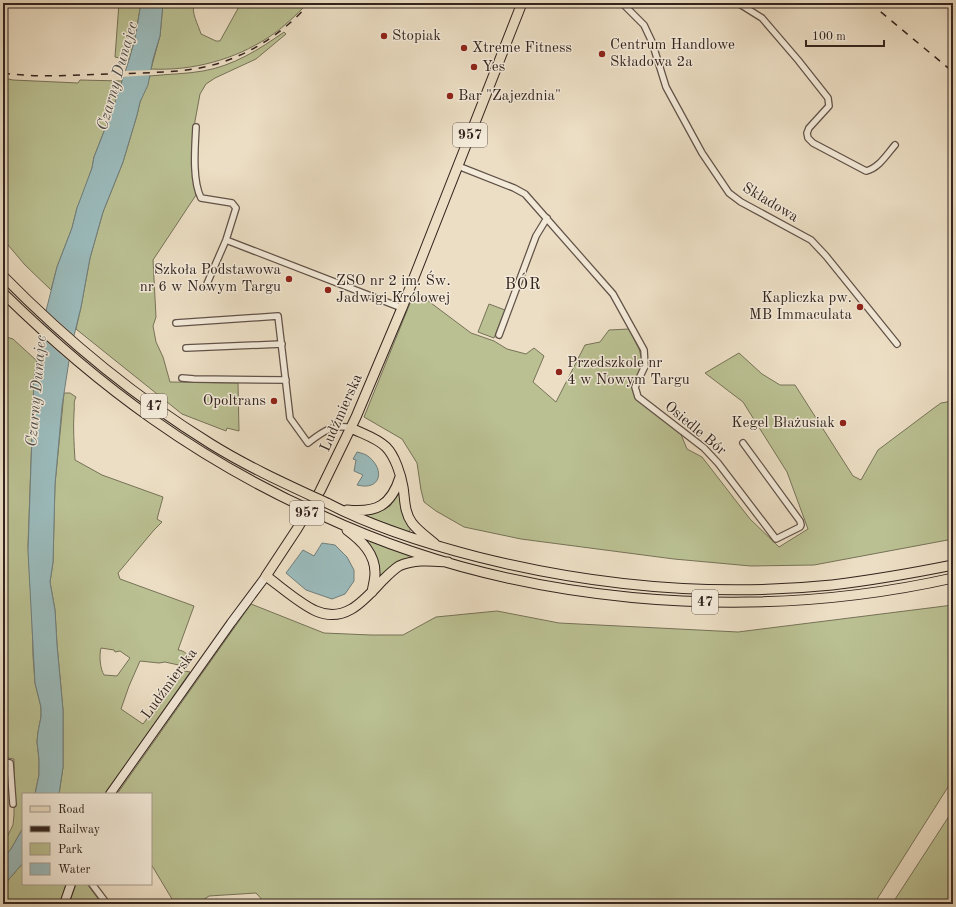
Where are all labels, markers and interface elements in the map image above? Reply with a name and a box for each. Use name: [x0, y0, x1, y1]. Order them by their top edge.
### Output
water label: Czarny Dunajec: [95, 20, 141, 132]
scale bar: [806, 22, 884, 48]
place label: Stopiak: [392, 29, 441, 44]
marker: Stopiak: [379, 31, 389, 41]
text: 100 m: [812, 31, 846, 43]
place label: Centrum Handlowe Składowa 2a: [610, 38, 735, 70]
place label: Xtreme Fitness: [472, 41, 572, 56]
marker: Xtreme Fitness: [459, 43, 469, 53]
marker: Centrum Handlowe Składowa 2a: [597, 49, 607, 59]
place label: Yes: [482, 60, 505, 75]
marker: Yes: [469, 62, 479, 72]
place label: Bar "Zajezdnia": [458, 89, 561, 104]
marker: Bar "Zajezdnia": [445, 91, 455, 101]
road number: 957: [453, 123, 487, 147]
street label: Składowa: [739, 181, 801, 226]
place label: Szkoła Podstawowa nr 6 w Nowym Targu: [140, 263, 282, 295]
place label: ZSO nr 2 im. Św. Jadwigi Królowej: [336, 270, 451, 306]
district label: BÓR: [505, 272, 541, 293]
marker: Szkoła Podstawowa nr 6 w Nowym Targu: [284, 274, 294, 284]
marker: ZSO nr 2 im. Św. Jadwigi Królowej: [323, 285, 333, 295]
place label: Kapliczka pw. MB Immaculata: [749, 291, 853, 323]
marker: Kapliczka pw. MB Immaculata: [855, 302, 865, 312]
water label: Czarny Dunajec: [24, 334, 50, 448]
place label: Przedszkole nr 4 w Nowym Targu: [567, 356, 690, 388]
marker: Przedszkole nr 4 w Nowym Targu: [554, 367, 564, 377]
street label: Ludźmierska: [318, 371, 366, 454]
road number: 47: [141, 394, 167, 418]
place label: Opoltrans: [203, 394, 266, 409]
marker: Opoltrans: [269, 396, 279, 406]
street label: Osiedle Bór: [661, 399, 729, 459]
place label: Kegel Błażusiak: [731, 416, 835, 431]
marker: Kegel Błażusiak: [838, 418, 848, 428]
road number: 957: [290, 501, 324, 525]
road number: 47: [692, 590, 718, 614]
street label: Ludźmierska: [139, 645, 201, 722]
legend: [22, 793, 152, 885]
text: Road: [58, 804, 85, 816]
text: Railway: [58, 824, 101, 836]
text: Park: [58, 844, 83, 856]
text: Water: [58, 864, 91, 876]

